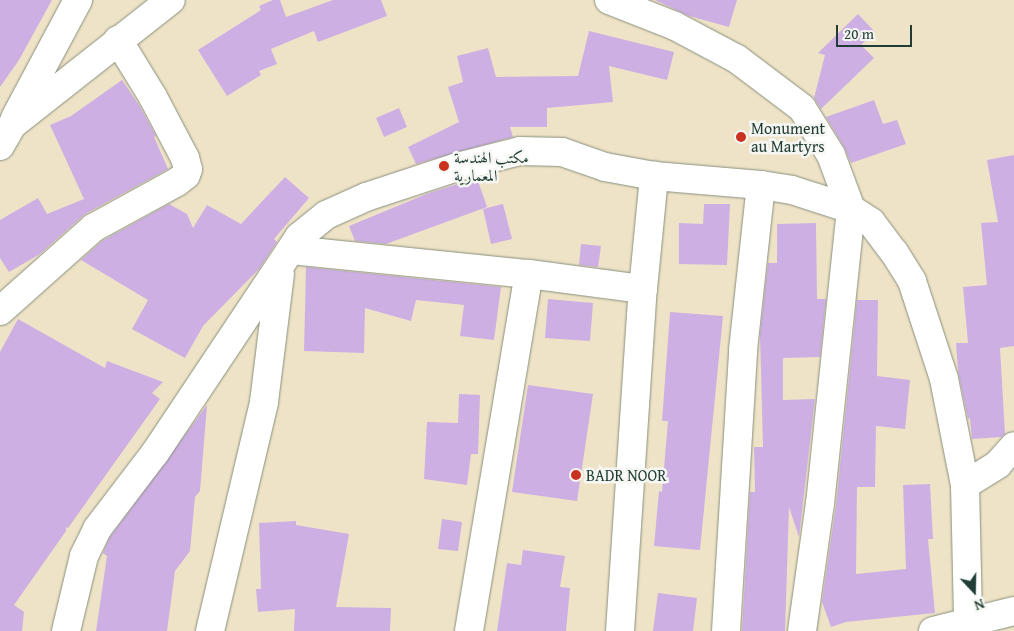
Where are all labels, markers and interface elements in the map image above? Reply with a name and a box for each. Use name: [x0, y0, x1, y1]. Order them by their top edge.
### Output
scale bar: [839, 15, 915, 47]
text: 20 m: [844, 23, 874, 44]
place label: Monument au Martyrs: [751, 118, 825, 156]
marker: Monument au Martyrs: [735, 131, 747, 143]
place label: مكتب الهندسة المعمارية: [454, 147, 529, 185]
marker: مكتب الهندسة المعمارية: [438, 160, 450, 172]
place label: BADR NOOR: [586, 465, 666, 485]
marker: BADR NOOR: [570, 469, 582, 481]
north arrow: [949, 566, 999, 616]
text: N: [971, 594, 987, 616]

